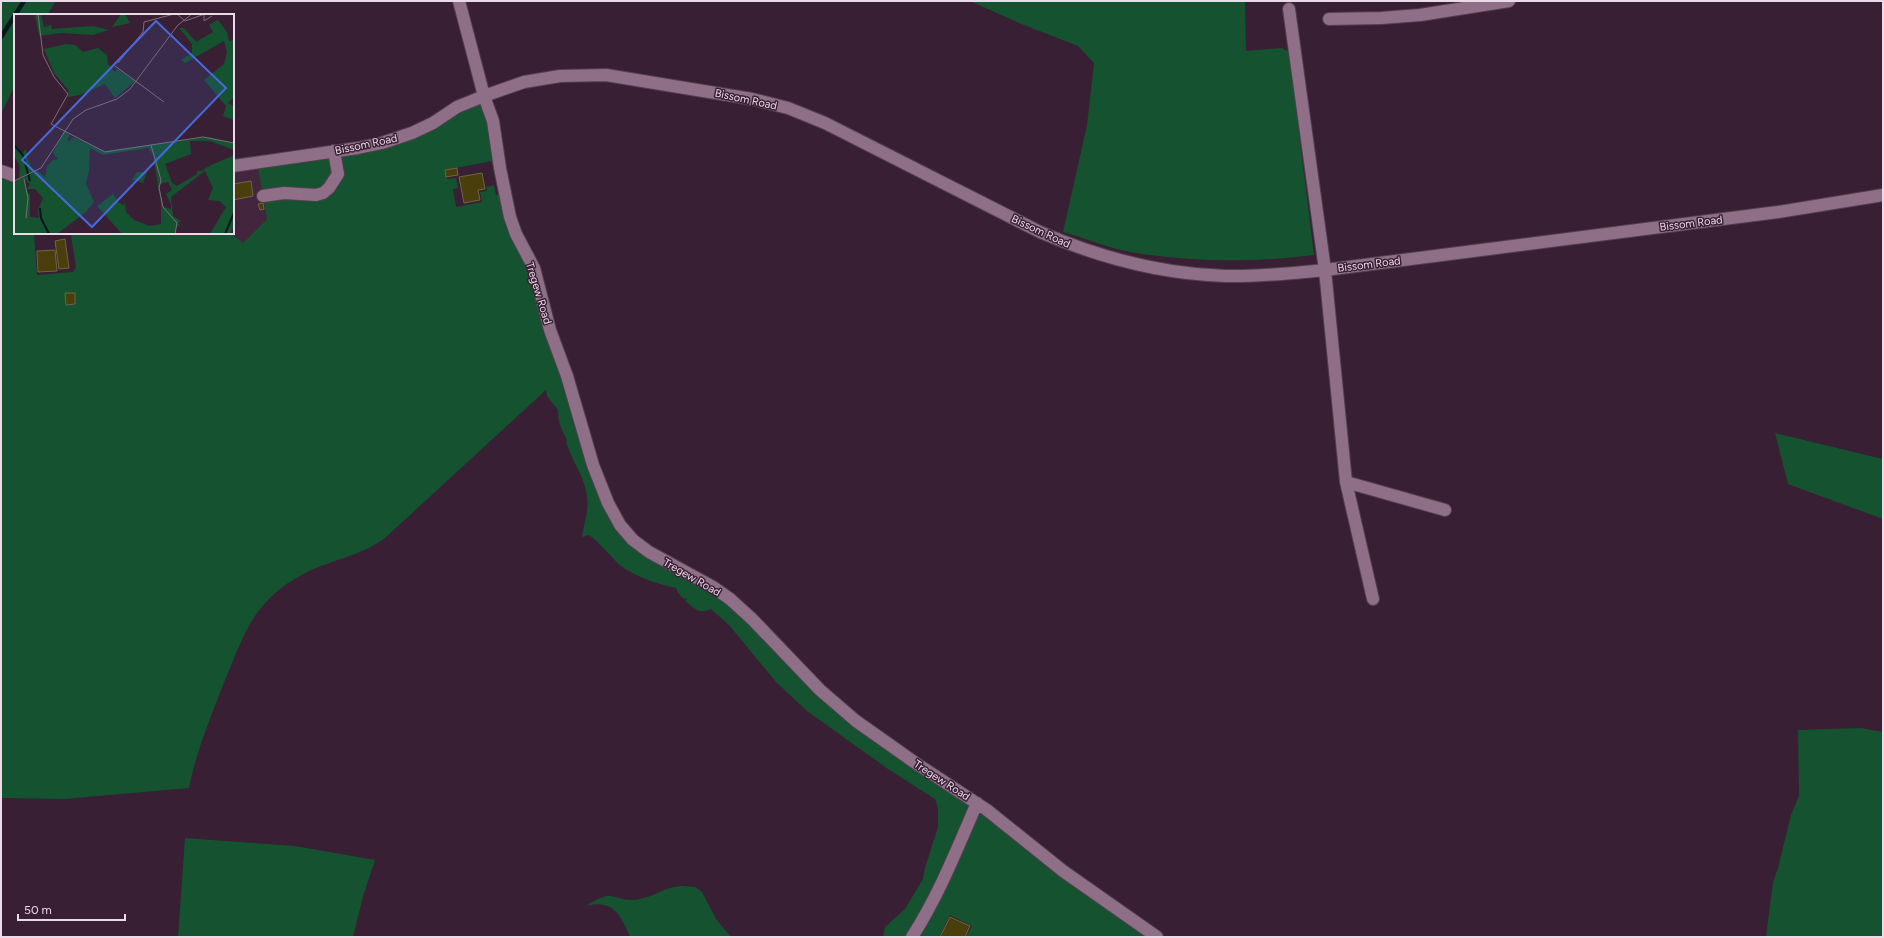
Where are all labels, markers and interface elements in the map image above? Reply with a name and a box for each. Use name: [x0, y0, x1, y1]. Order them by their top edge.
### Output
inset map: [14, 14, 234, 234]
street label: Bissom Road: [714, 87, 778, 112]
street label: Bissom Road: [334, 132, 398, 157]
street label: Bissom Road: [1009, 212, 1072, 251]
street label: Bissom Road: [1659, 213, 1723, 234]
street label: Bissom Road: [1337, 254, 1401, 275]
street label: Tregew Road: [523, 261, 554, 326]
street label: Tregew Road: [661, 556, 723, 599]
street label: Tregew Road: [911, 757, 972, 803]
scale bar: [18, 896, 125, 922]
text: 50 m: [24, 903, 52, 917]

